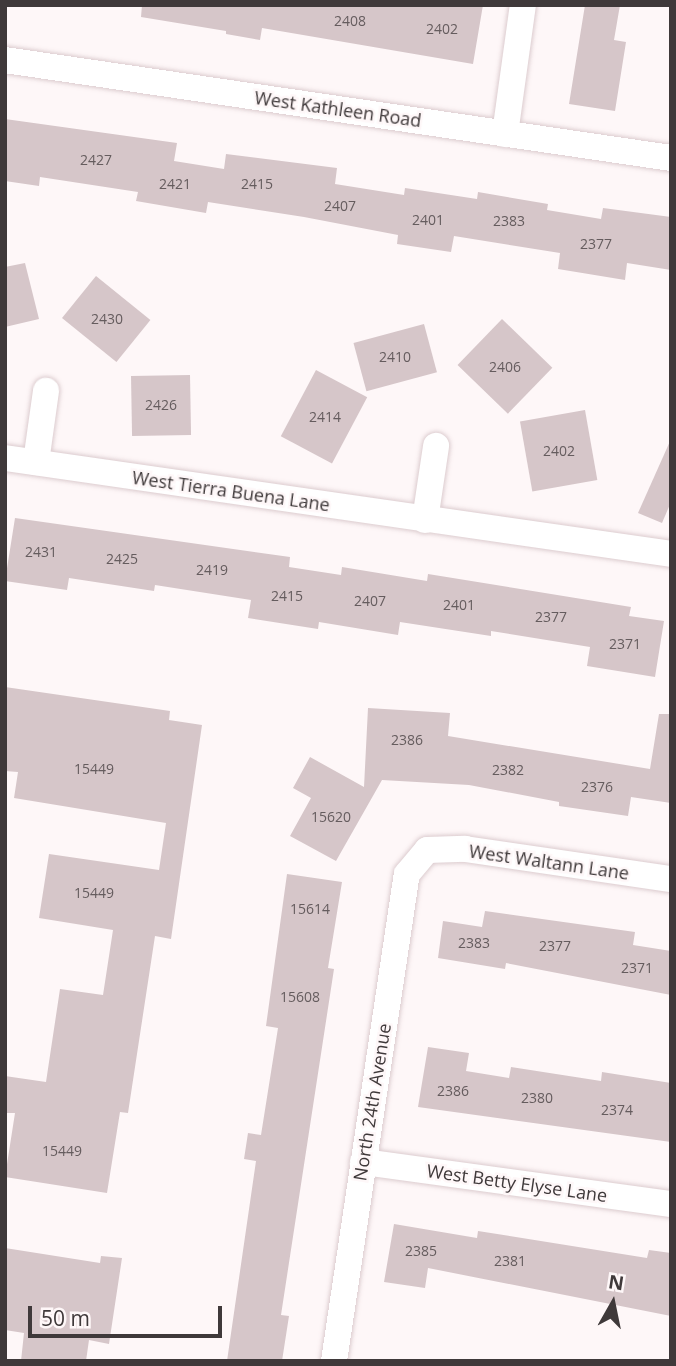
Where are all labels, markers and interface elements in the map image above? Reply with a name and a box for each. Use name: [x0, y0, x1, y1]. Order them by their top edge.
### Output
house number: 2408: [334, 13, 366, 29]
house number: 2402: [426, 21, 458, 37]
street label: West Kathleen Road: [253, 87, 423, 131]
house number: 2427: [80, 152, 112, 168]
house number: 2421: [159, 176, 191, 192]
house number: 2415: [241, 176, 273, 192]
house number: 2407: [324, 198, 356, 214]
house number: 2401: [412, 212, 444, 228]
house number: 2383: [493, 213, 525, 229]
house number: 2377: [580, 236, 612, 252]
house number: 2430: [91, 311, 123, 327]
house number: 2410: [379, 349, 411, 365]
house number: 2406: [489, 359, 521, 375]
house number: 2426: [145, 397, 177, 413]
house number: 2414: [309, 409, 341, 425]
house number: 2402: [543, 443, 575, 459]
street label: West Tierra Buena Lane: [131, 466, 331, 516]
house number: 2431: [25, 544, 57, 560]
house number: 2425: [106, 551, 138, 567]
house number: 2419: [196, 562, 228, 578]
house number: 2415: [271, 588, 303, 604]
house number: 2407: [354, 593, 386, 609]
house number: 2401: [443, 597, 475, 613]
house number: 2377: [535, 609, 567, 625]
house number: 2371: [609, 636, 641, 652]
house number: 2386: [391, 732, 423, 748]
house number: 15449: [74, 761, 114, 777]
house number: 2382: [492, 762, 524, 778]
house number: 2376: [581, 779, 613, 795]
house number: 15620: [311, 809, 351, 825]
street label: West Waltann Lane: [468, 840, 630, 884]
house number: 15449: [74, 885, 114, 901]
house number: 15614: [290, 901, 330, 917]
house number: 2383: [458, 935, 490, 951]
house number: 2377: [539, 938, 571, 954]
house number: 2371: [621, 960, 653, 976]
house number: 15608: [280, 989, 320, 1005]
street label: North 24th Avenue: [349, 1022, 395, 1182]
house number: 2386: [437, 1083, 469, 1099]
house number: 2380: [521, 1090, 553, 1106]
house number: 2374: [601, 1102, 633, 1118]
house number: 15449: [42, 1143, 82, 1159]
street label: West Betty Elyse Lane: [425, 1160, 609, 1206]
house number: 2385: [405, 1243, 437, 1259]
house number: 2381: [494, 1253, 526, 1269]
north arrow: [578, 1268, 648, 1338]
text: N: [607, 1268, 626, 1296]
scale bar: [32, 1292, 226, 1336]
text: 50 m: [41, 1304, 90, 1332]

